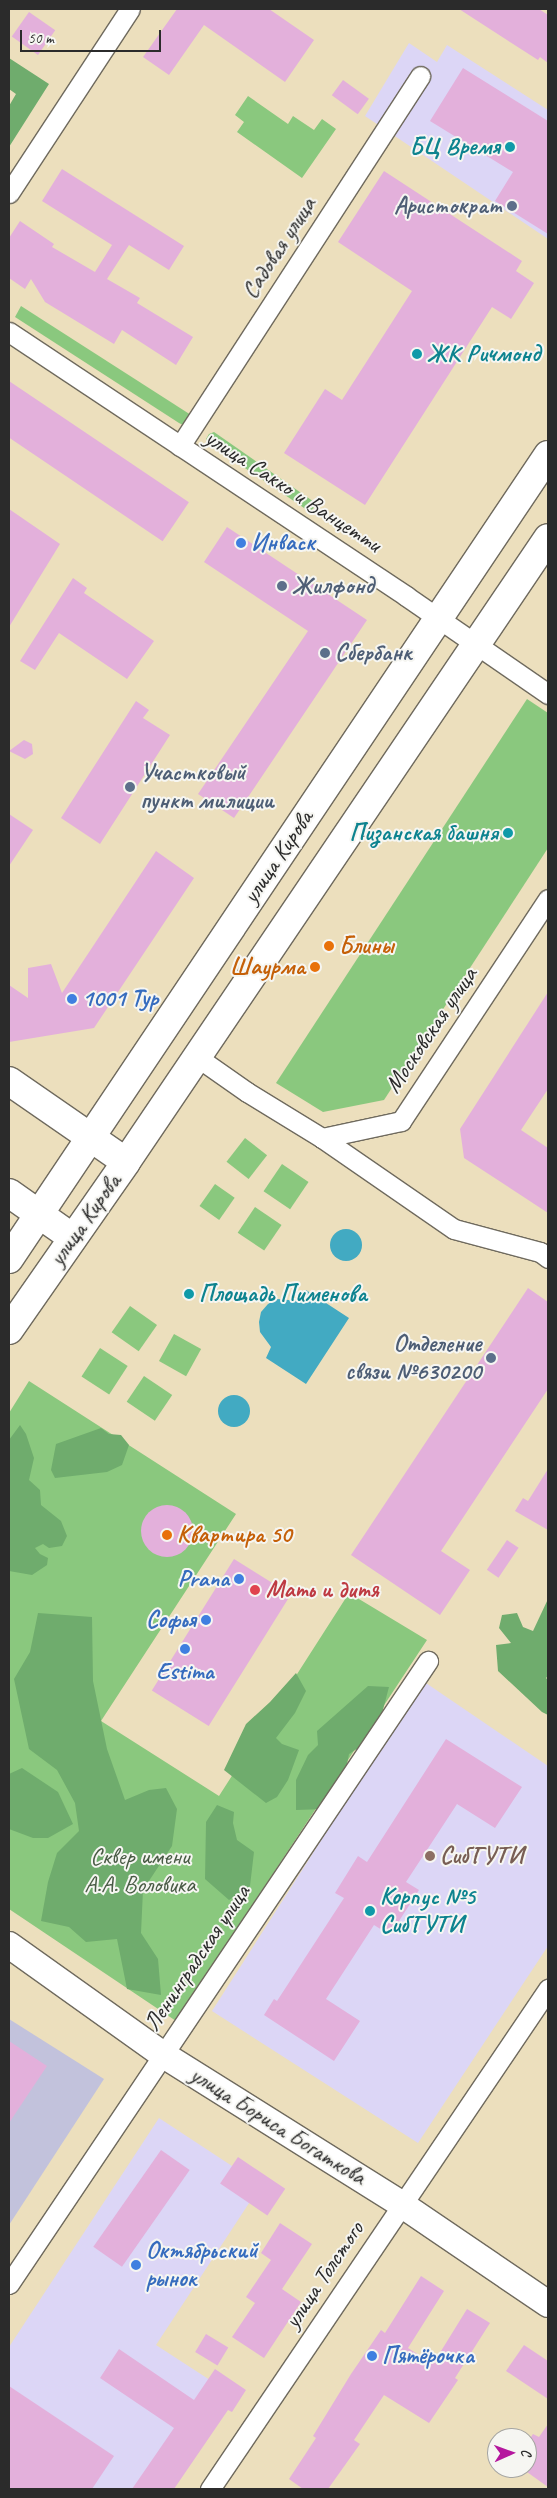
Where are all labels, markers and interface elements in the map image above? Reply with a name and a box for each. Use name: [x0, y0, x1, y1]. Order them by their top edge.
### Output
scale bar: [22, 20, 164, 52]
text: 50 m: [28, 29, 54, 48]
place label: БЦ Время: [411, 133, 500, 161]
marker: БЦ Время: [504, 141, 516, 153]
street label: Садовая улица: [235, 191, 323, 305]
place label: Аристократ: [394, 192, 502, 220]
marker: Аристократ: [506, 200, 518, 212]
place label: ЖК Ричмонд: [427, 340, 539, 368]
marker: ЖК Ричмонд: [411, 348, 423, 360]
street label: улица Сакко и Ванцетти: [199, 423, 387, 559]
place label: Инваск: [251, 529, 315, 557]
marker: Инваск: [235, 537, 247, 549]
place label: Жилфонд: [292, 572, 374, 600]
marker: Жилфонд: [276, 580, 288, 592]
place label: Сбербанк: [335, 639, 412, 667]
marker: Сбербанк: [319, 647, 331, 659]
place label: Участковый пункт милиции: [140, 759, 269, 815]
marker: Участковый пункт милиции: [124, 781, 136, 793]
street label: улица Кирова: [237, 805, 319, 909]
place label: Пизанская башня: [349, 819, 498, 847]
marker: Пизанская башня: [502, 827, 514, 839]
place label: Блины: [339, 932, 394, 960]
marker: Блины: [323, 940, 335, 952]
place label: Шаурма: [230, 953, 305, 981]
marker: Шаурма: [309, 961, 321, 973]
street label: Московская улица: [378, 961, 484, 1099]
place label: 1001 Тур: [82, 985, 158, 1013]
marker: 1001 Тур: [66, 993, 78, 1005]
street label: улица Кирова: [43, 1168, 127, 1272]
place label: Площадь Пименова: [199, 1280, 365, 1308]
marker: Площадь Пименова: [183, 1288, 195, 1300]
place label: Отделение связи №630200: [345, 1330, 481, 1386]
marker: Отделение связи №630200: [485, 1352, 497, 1364]
place label: Квартира 50: [177, 1521, 291, 1549]
marker: Квартира 50: [161, 1529, 173, 1541]
place label: Prana: [178, 1565, 229, 1593]
marker: Prana: [233, 1573, 245, 1585]
place label: Мать и дитя: [266, 1576, 377, 1604]
marker: Мать и дитя: [248, 1583, 262, 1597]
place label: Софья: [146, 1606, 196, 1634]
marker: Софья: [200, 1614, 212, 1626]
marker: Estima: [179, 1643, 191, 1655]
place label: Estima: [156, 1658, 214, 1686]
place label: СибГУТИ: [440, 1842, 523, 1870]
park label: Cквер имени А.А. Воловика: [84, 1843, 196, 1899]
marker: СибГУТИ: [424, 1850, 436, 1862]
street label: Ленинградская улица: [137, 1878, 257, 2038]
place label: Корпус №5 СибГУТИ: [380, 1883, 475, 1939]
marker: Корпус №5 СибГУТИ: [364, 1905, 376, 1917]
street label: улица Бориса Богаткова: [184, 2060, 372, 2192]
street label: улица Толстого: [278, 2216, 370, 2334]
place label: Октябрьский рынок: [146, 2237, 258, 2293]
marker: Октябрьский рынок: [130, 2259, 142, 2271]
place label: Пятёрочка: [382, 2342, 474, 2370]
marker: Пятёрочка: [366, 2350, 378, 2362]
north arrow: [487, 2428, 537, 2478]
text: С: [518, 2449, 535, 2456]

